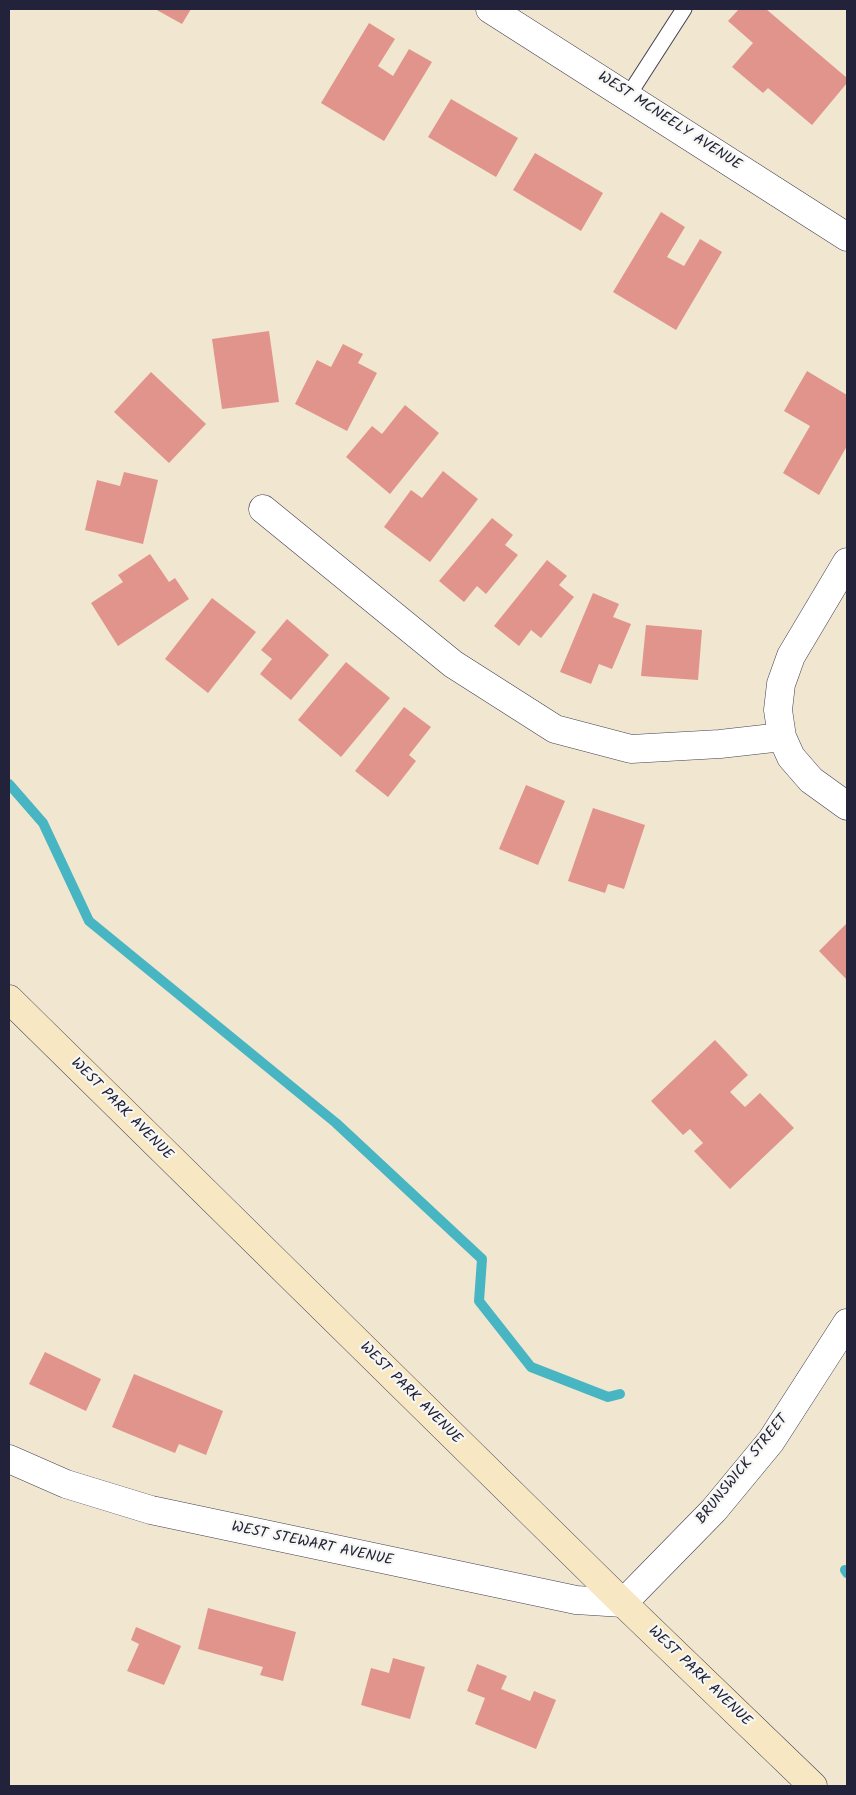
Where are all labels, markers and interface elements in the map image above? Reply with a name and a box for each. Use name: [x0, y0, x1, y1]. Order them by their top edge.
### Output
street label: WEST MCNEELY AVENUE: [594, 69, 744, 175]
street label: WEST PARK AVENUE: [66, 1055, 176, 1165]
street label: WEST PARK AVENUE: [355, 1339, 465, 1449]
street label: BRUNSWICK STREET: [693, 1411, 793, 1529]
street label: WEST STEWART AVENUE: [230, 1519, 394, 1571]
street label: WEST PARK AVENUE: [643, 1623, 755, 1731]

